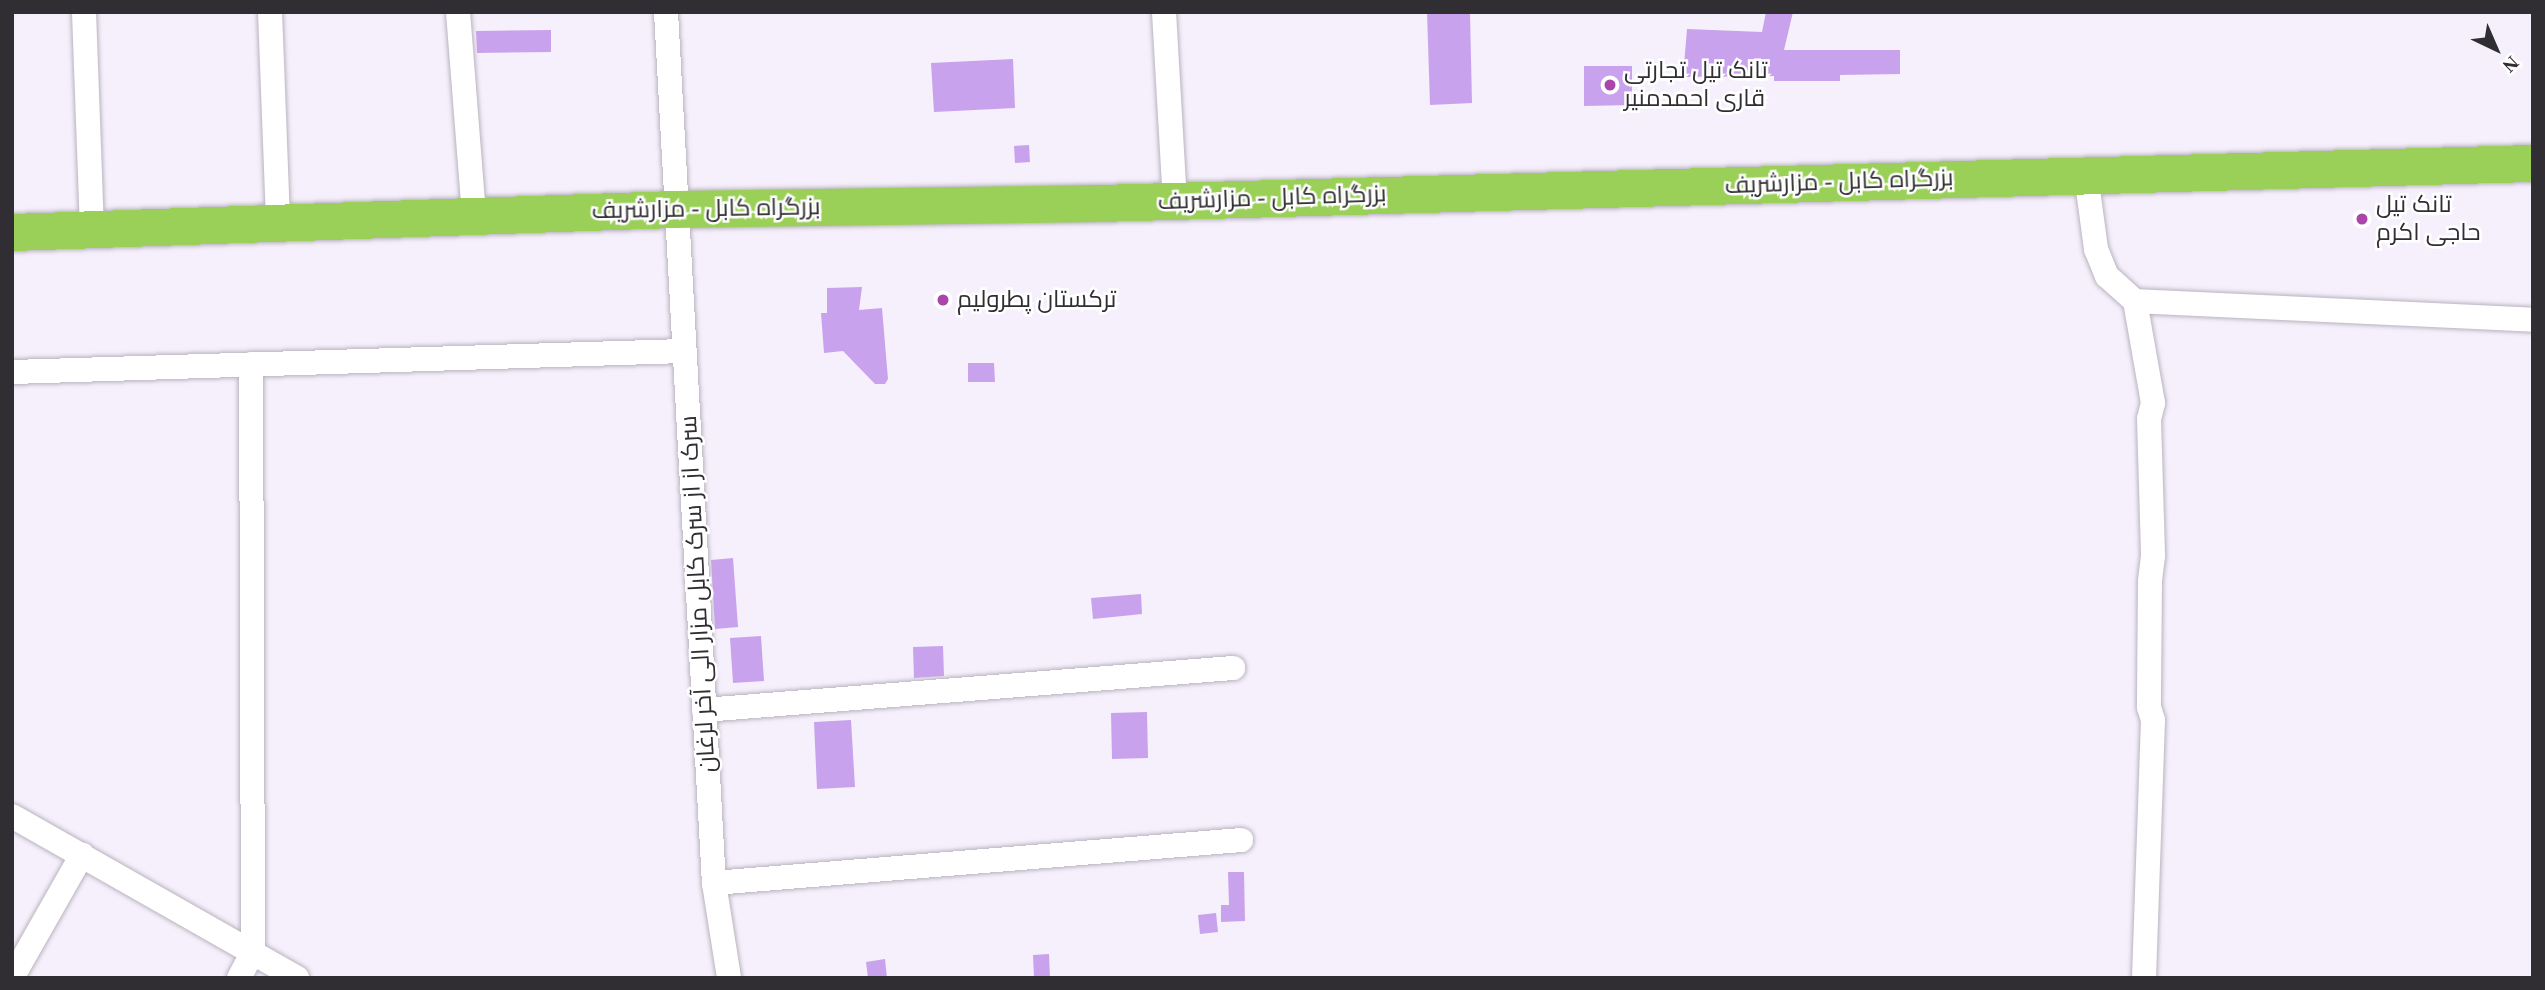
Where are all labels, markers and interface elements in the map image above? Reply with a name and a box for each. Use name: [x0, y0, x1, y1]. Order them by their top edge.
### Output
north arrow: [2461, 14, 2531, 84]
text: N: [2499, 52, 2523, 77]
place label: تانک تیل تجارتی قاری احمدمنیر: [1624, 57, 1768, 113]
marker: تانک تیل تجارتی قاری احمدمنیر: [1602, 77, 1618, 93]
street label: بزرگراه کابل - مزارشریف: [1724, 164, 1954, 200]
street label: بزرگراه کابل - مزارشریف: [1157, 180, 1387, 216]
place label: تانک تیل حاجی اکرم: [2376, 191, 2481, 247]
street label: بزرگراه کابل - مزارشریف: [591, 193, 821, 225]
marker: تانک تیل حاجی اکرم: [2354, 211, 2370, 227]
place label: ترکستان پطرولیم: [957, 286, 1117, 314]
marker: ترکستان پطرولیم: [935, 292, 951, 308]
street label: سرک از از سرک کابل مزار الی آخر لرغان: [674, 415, 722, 773]

